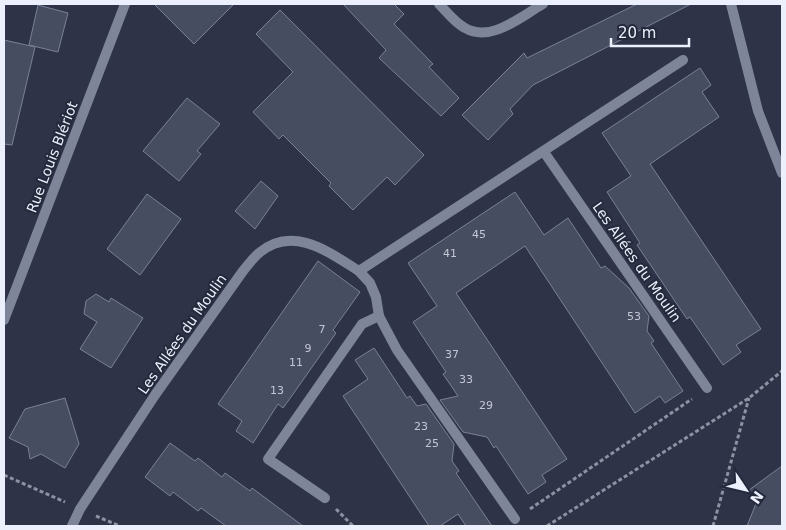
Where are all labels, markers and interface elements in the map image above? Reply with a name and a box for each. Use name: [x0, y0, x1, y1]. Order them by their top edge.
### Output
scale bar: [611, 15, 688, 47]
text: 20 m: [618, 24, 656, 42]
street label: Rue Louis Blériot: [23, 99, 81, 215]
street label: Les Allées du Moulin: [590, 199, 684, 325]
house number: 45: [472, 228, 486, 241]
house number: 41: [443, 247, 457, 260]
street label: Les Allées du Moulin: [135, 271, 229, 397]
house number: 53: [627, 310, 641, 323]
house number: 7: [319, 323, 326, 336]
house number: 9: [305, 342, 312, 355]
house number: 37: [445, 348, 459, 361]
house number: 11: [289, 356, 303, 369]
house number: 33: [459, 373, 473, 386]
house number: 13: [270, 384, 284, 397]
house number: 29: [479, 399, 493, 412]
house number: 23: [414, 420, 428, 433]
house number: 25: [425, 437, 439, 450]
north arrow: [721, 465, 771, 515]
text: N: [747, 488, 767, 507]

